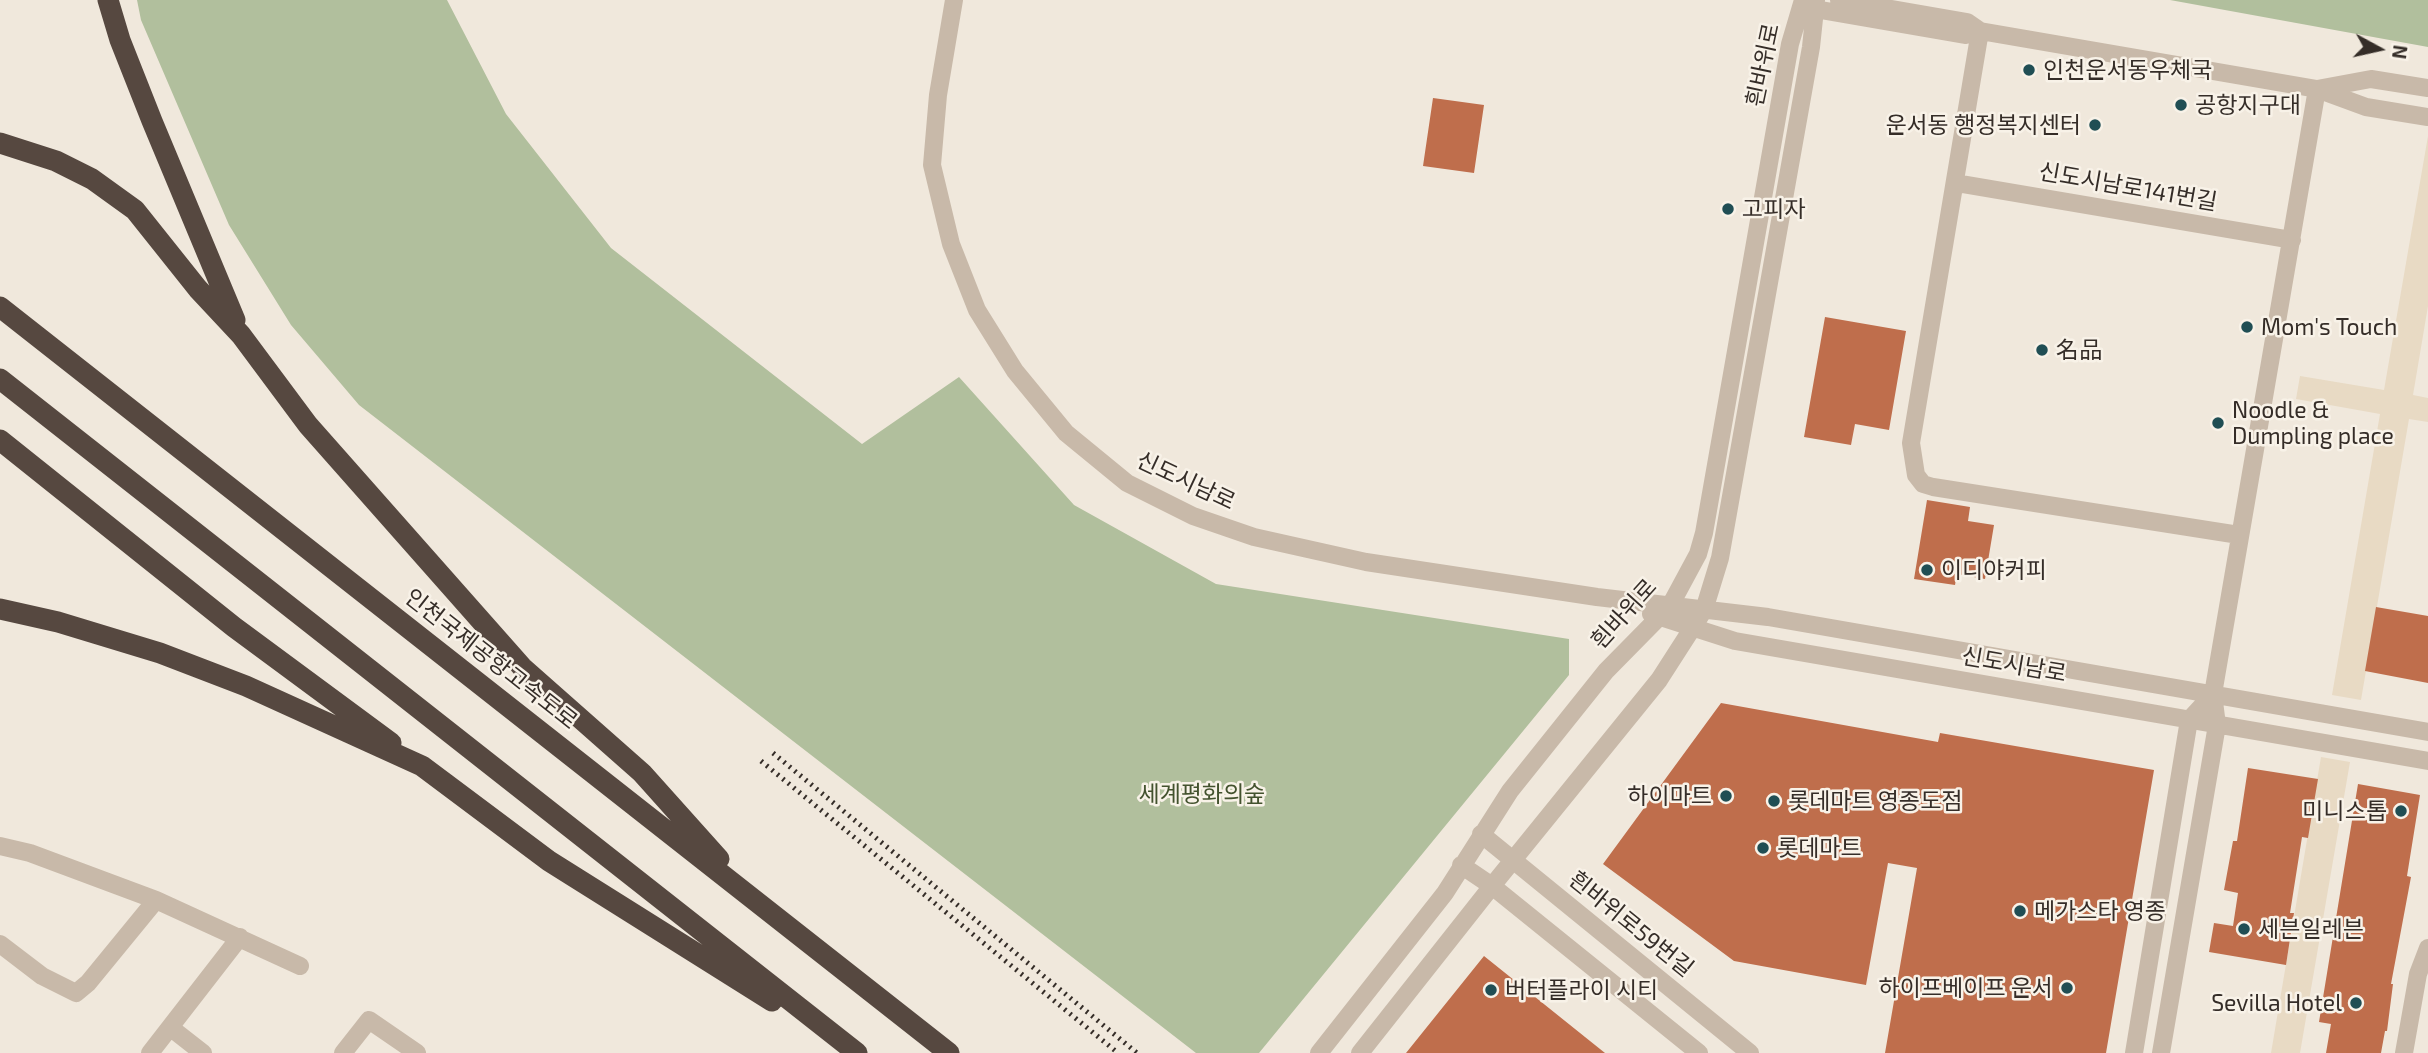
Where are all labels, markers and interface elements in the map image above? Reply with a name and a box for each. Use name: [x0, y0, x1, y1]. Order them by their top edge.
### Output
north arrow: [2344, 14, 2414, 84]
street label: 흰바위로: [1741, 21, 1785, 109]
text: N: [2388, 44, 2413, 60]
place label: 인천운서동우체국: [2043, 56, 2212, 84]
marker: 인천운서동우체국: [2021, 62, 2037, 78]
place label: 공항지구대: [2195, 91, 2301, 119]
marker: 공항지구대: [2173, 97, 2189, 113]
place label: 운서동 행정복지센터: [1885, 111, 2081, 139]
marker: 운서동 행정복지센터: [2087, 117, 2103, 133]
street label: 신도시남로141번길: [2037, 158, 2219, 216]
place label: 고피자: [1742, 195, 1805, 223]
marker: 고피자: [1720, 201, 1736, 217]
place label: Mom's Touch: [2261, 313, 2397, 341]
marker: Mom's Touch: [2239, 319, 2255, 335]
place label: 名品: [2056, 336, 2102, 364]
marker: 名品: [2034, 342, 2050, 358]
place label: Noodle & Dumpling place: [2232, 396, 2394, 450]
marker: Noodle & Dumpling place: [2210, 415, 2226, 431]
street label: 신도시남로: [1132, 446, 1240, 516]
place label: 이디야커피: [1941, 556, 2047, 584]
marker: 이디야커피: [1919, 562, 1935, 578]
street label: 흰바위로: [1585, 573, 1663, 655]
street label: 인천국제공항고속도로: [399, 583, 583, 735]
street label: 신도시남로: [1960, 642, 2068, 688]
park label: 세계평화의숲: [1139, 780, 1265, 808]
place label: 하이마트: [1627, 782, 1712, 810]
place label: 롯데마트 영종도점: [1788, 787, 1962, 815]
marker: 하이마트: [1718, 788, 1734, 804]
marker: 롯데마트 영종도점: [1766, 793, 1782, 809]
place label: 미니스톱: [2302, 797, 2387, 825]
marker: 미니스톱: [2393, 803, 2409, 819]
place label: 롯데마트: [1777, 834, 1862, 862]
marker: 롯데마트: [1755, 840, 1771, 856]
street label: 흰바위로59번길: [1563, 865, 1699, 983]
place label: 메가스타 영종: [2034, 897, 2166, 925]
marker: 메가스타 영종: [2012, 903, 2028, 919]
place label: 세븐일레븐: [2258, 915, 2364, 943]
marker: 세븐일레븐: [2236, 921, 2252, 937]
place label: 하이프베이프 운서: [1879, 974, 2053, 1002]
place label: 버터플라이 시티: [1505, 976, 1658, 1004]
marker: 하이프베이프 운서: [2059, 980, 2075, 996]
marker: 버터플라이 시티: [1483, 982, 1499, 998]
place label: Sevilla Hotel: [2211, 989, 2342, 1017]
marker: Sevilla Hotel: [2348, 995, 2364, 1011]

